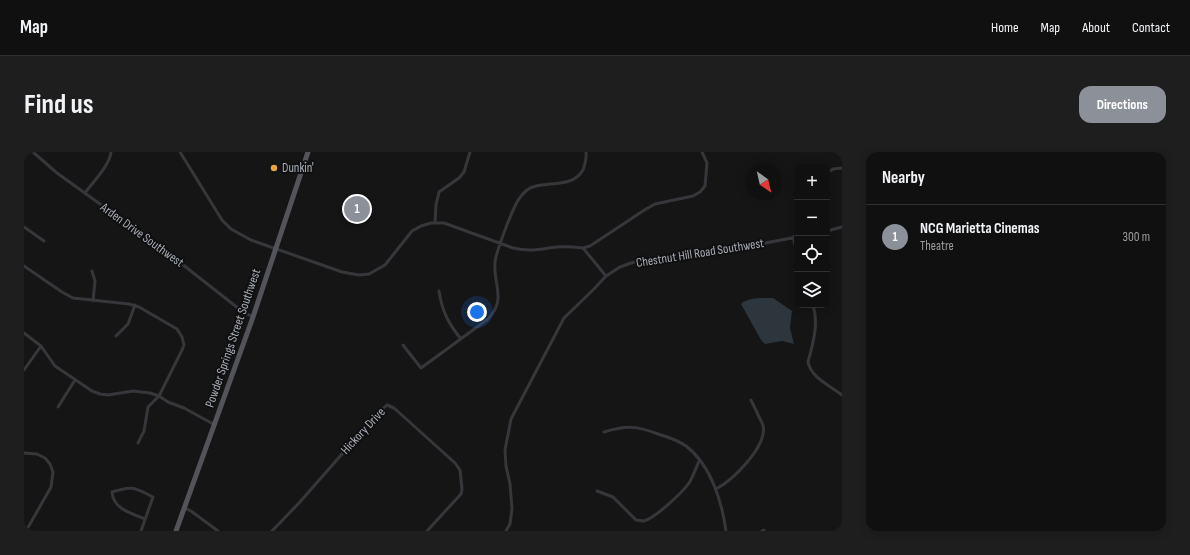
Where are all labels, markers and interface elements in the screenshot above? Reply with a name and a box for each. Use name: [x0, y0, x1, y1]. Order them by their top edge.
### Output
text: Map: [20, 16, 48, 39]
text: Home: [991, 19, 1019, 36]
text: Map: [1041, 19, 1060, 36]
text: About: [1082, 19, 1110, 36]
text: Contact: [1132, 19, 1170, 36]
button: Directions: [1079, 86, 1166, 123]
text: Find us: [24, 88, 93, 121]
place label: Dunkin': [282, 160, 314, 176]
marker: Dunkin': [269, 163, 279, 173]
north arrow: [746, 164, 782, 200]
map controls: [794, 164, 830, 308]
button: +: [794, 164, 830, 200]
text: Nearby: [882, 168, 925, 188]
pin: 1: [344, 194, 370, 224]
street label: Arden Drive Southwest: [96, 199, 187, 271]
button: −: [794, 200, 830, 236]
text: NCG Marietta Cinemas: [920, 219, 1040, 238]
text: 1: [892, 229, 898, 245]
text: 300 m: [1123, 229, 1150, 245]
street label: Chestnut Hill Road Southwest: [635, 235, 765, 271]
button: locate: [794, 236, 830, 272]
text: Theatre: [920, 238, 954, 254]
street label: Powder Springs Street Southwest: [202, 267, 264, 409]
button: layers: [794, 272, 830, 308]
your location: [467, 302, 487, 322]
street label: Hickory Drive: [337, 404, 389, 458]

